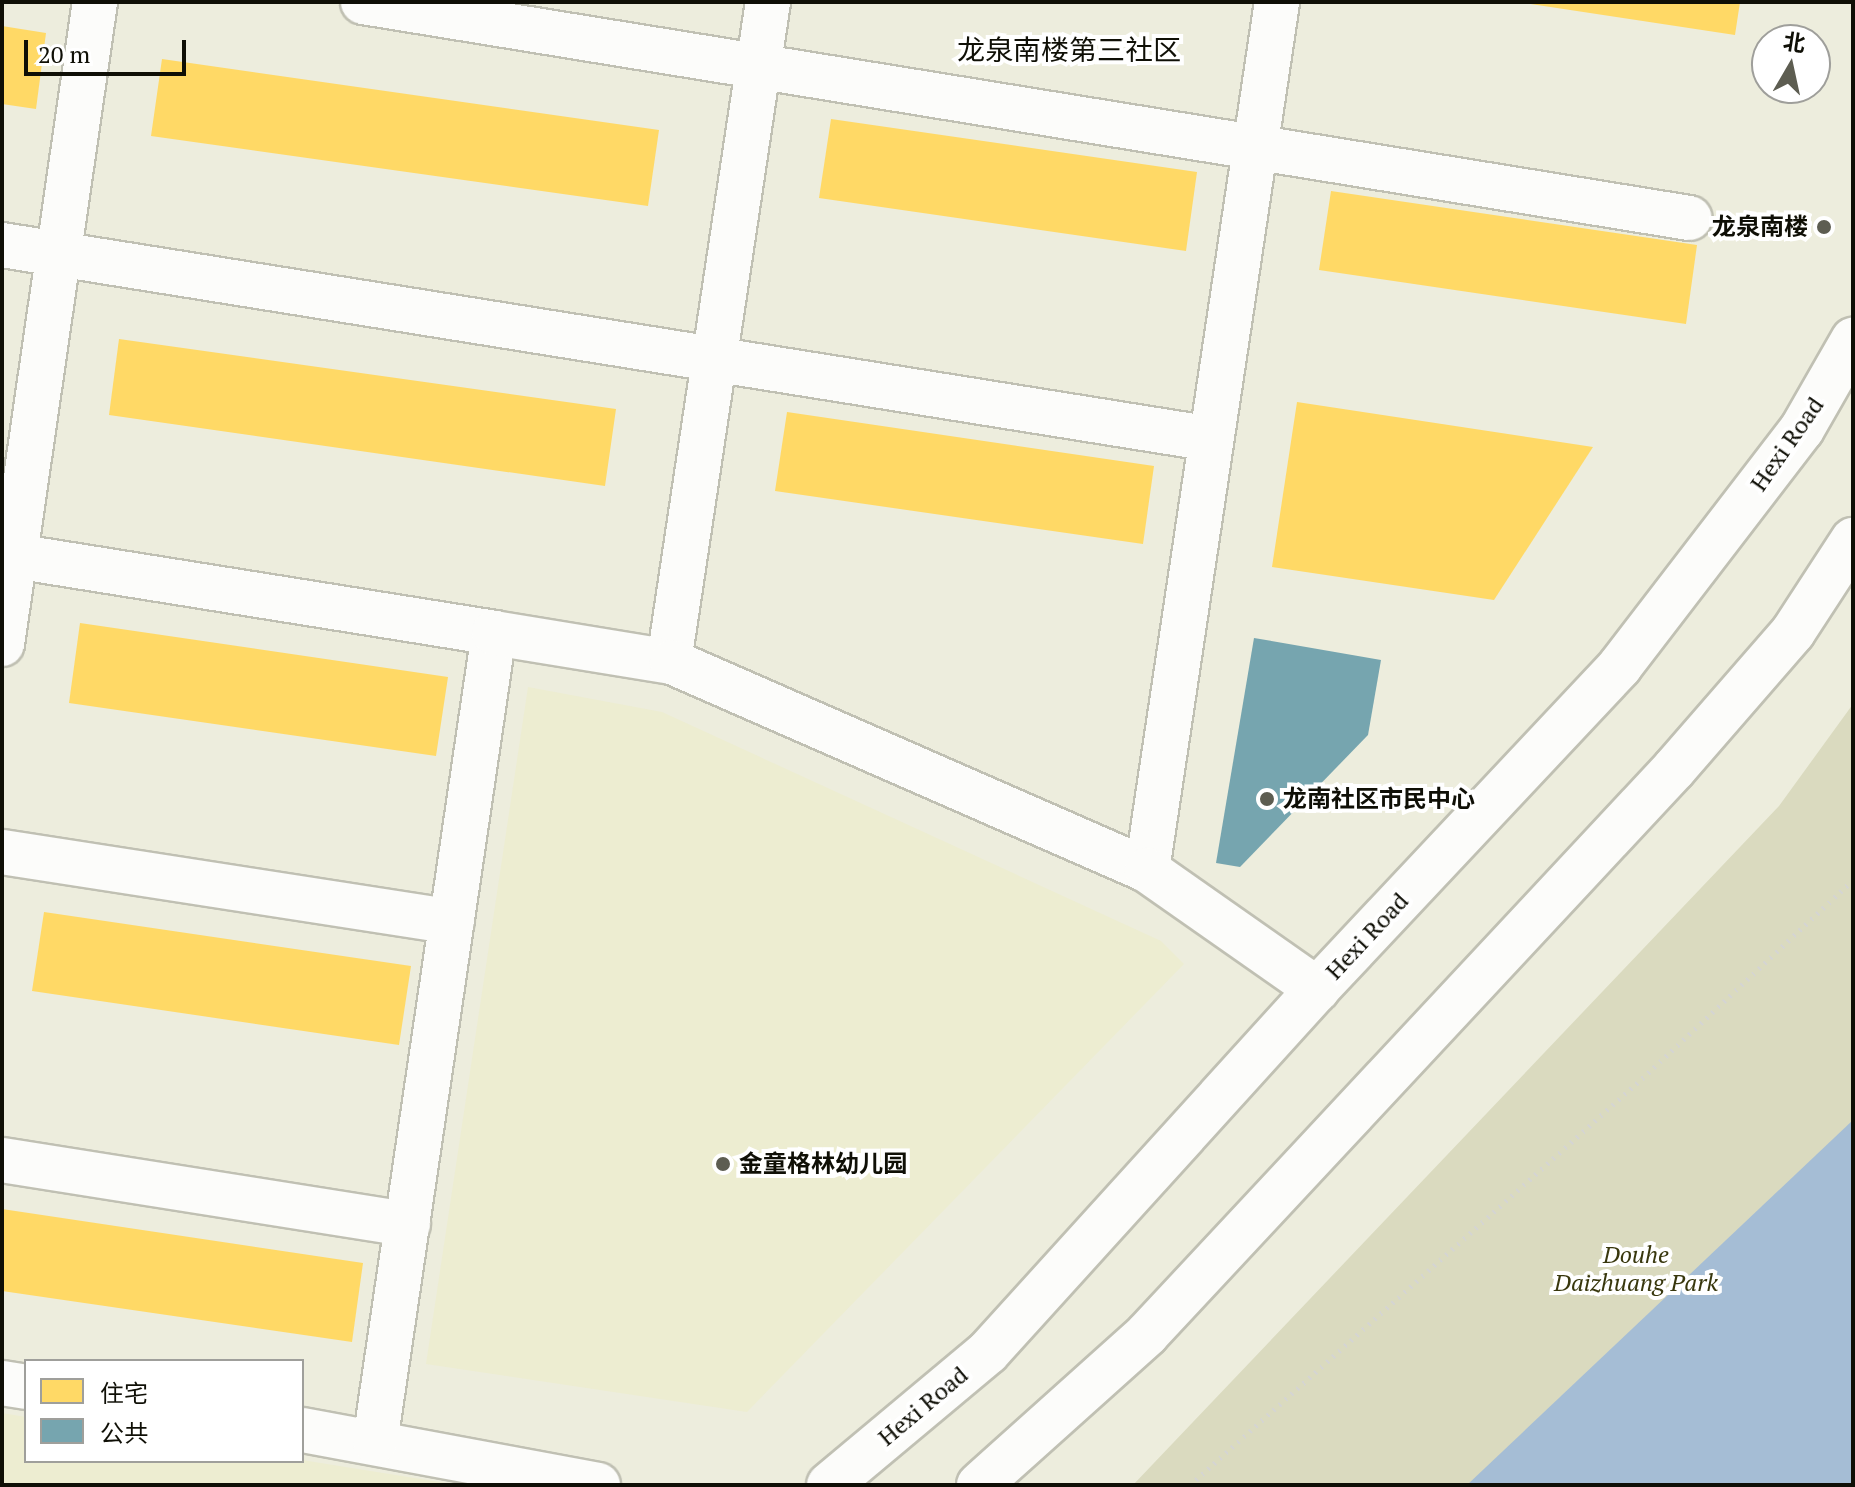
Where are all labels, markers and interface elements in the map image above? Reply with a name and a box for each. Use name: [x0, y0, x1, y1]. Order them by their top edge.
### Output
scale bar: [28, 24, 190, 74]
north arrow: [1751, 24, 1831, 104]
text: 北: [1781, 26, 1808, 58]
district label: 龙泉南楼第三社区: [957, 33, 1181, 67]
text: 20 m: [38, 38, 90, 70]
place label: 龙泉南楼: [1712, 213, 1808, 241]
marker: 龙泉南楼: [1815, 218, 1833, 236]
street label: Hexi Road: [1744, 391, 1830, 497]
place label: 龙南社区市民中心: [1283, 785, 1475, 813]
marker: 龙南社区市民中心: [1258, 790, 1276, 808]
street label: Hexi Road: [1320, 887, 1414, 985]
place label: 金童格林幼儿园: [739, 1150, 907, 1178]
marker: 金童格林幼儿园: [714, 1155, 732, 1173]
park label: Douhe Daizhuang Park: [1554, 1241, 1718, 1297]
legend: [24, 1359, 304, 1463]
street label: Hexi Road: [872, 1360, 974, 1452]
text: 住宅: [100, 1377, 148, 1409]
text: 公共: [100, 1417, 148, 1449]

